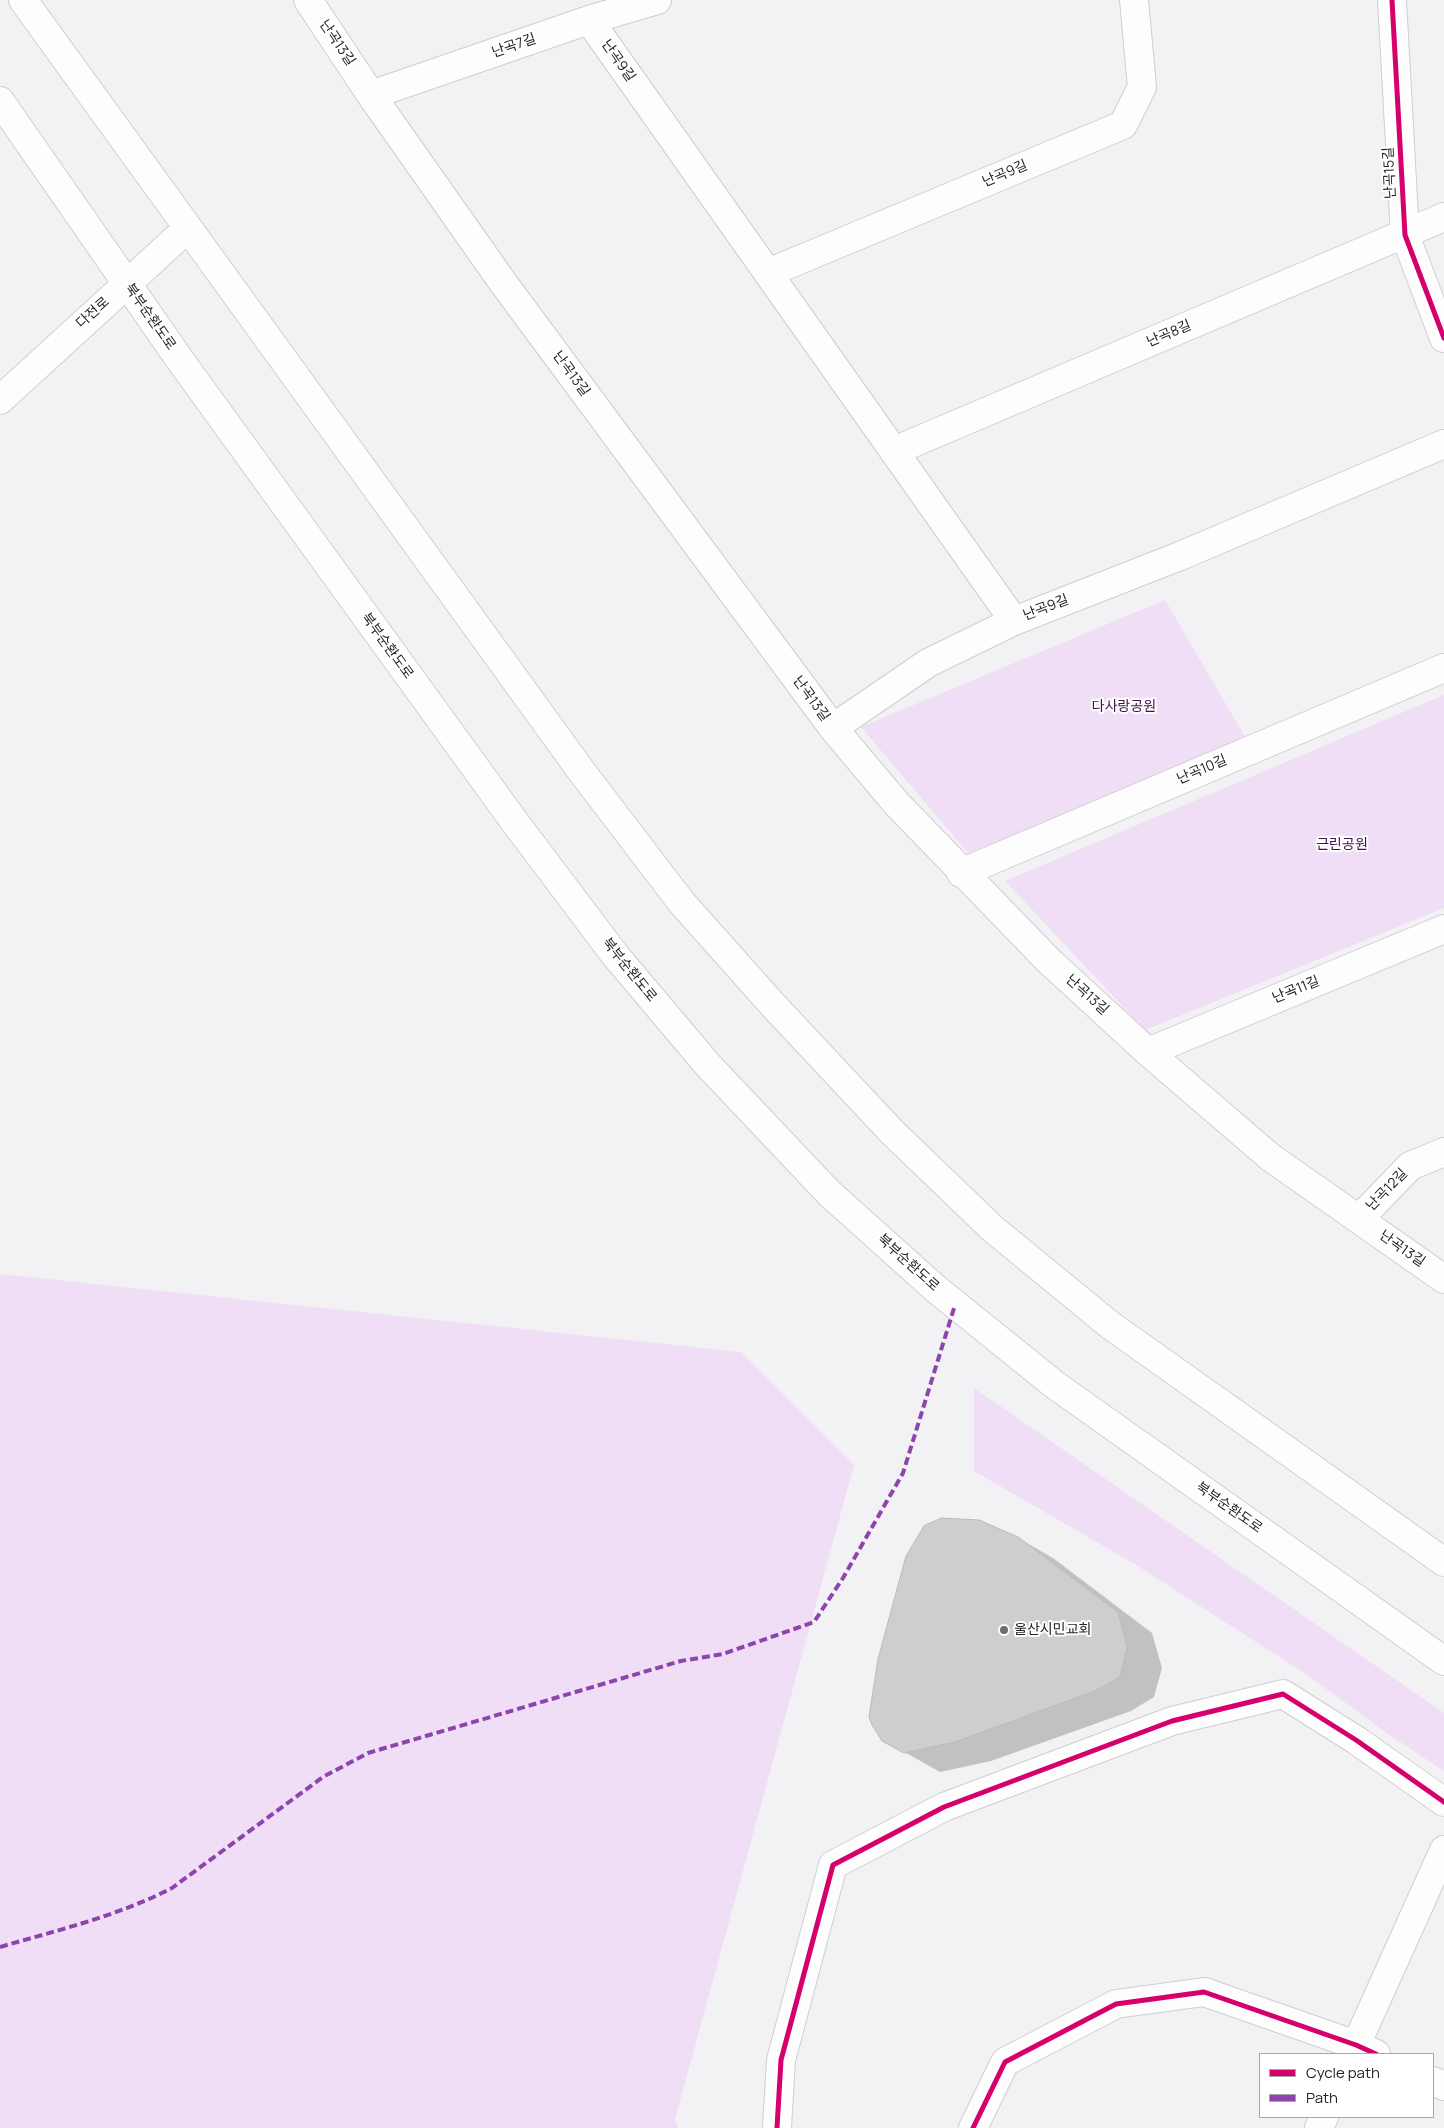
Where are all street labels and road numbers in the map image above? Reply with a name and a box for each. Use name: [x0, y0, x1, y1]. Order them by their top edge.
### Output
street label: 난곡13길: [316, 17, 358, 69]
street label: 난곡7길: [490, 31, 538, 61]
street label: 난곡9길: [598, 37, 638, 85]
street label: 난곡15길: [1380, 147, 1400, 199]
street label: 난곡9길: [980, 157, 1030, 191]
street label: 북부순환도로: [121, 281, 179, 353]
street label: 다전로: [73, 294, 113, 332]
street label: 난곡8길: [1144, 317, 1194, 351]
street label: 난곡13길: [549, 348, 593, 400]
street label: 난곡9길: [1021, 592, 1071, 624]
street label: 북부순환도로: [357, 610, 417, 682]
street label: 난곡13길: [789, 673, 833, 725]
street label: 난곡10길: [1174, 752, 1230, 788]
street label: 북부순환도로: [598, 935, 660, 1005]
street label: 난곡13길: [1062, 971, 1112, 1019]
street label: 난곡11길: [1270, 973, 1322, 1007]
street label: 난곡12길: [1363, 1165, 1411, 1215]
street label: 난곡13길: [1376, 1227, 1428, 1271]
street label: 북부순환도로: [874, 1231, 942, 1295]
street label: 북부순환도로: [1193, 1479, 1265, 1537]

